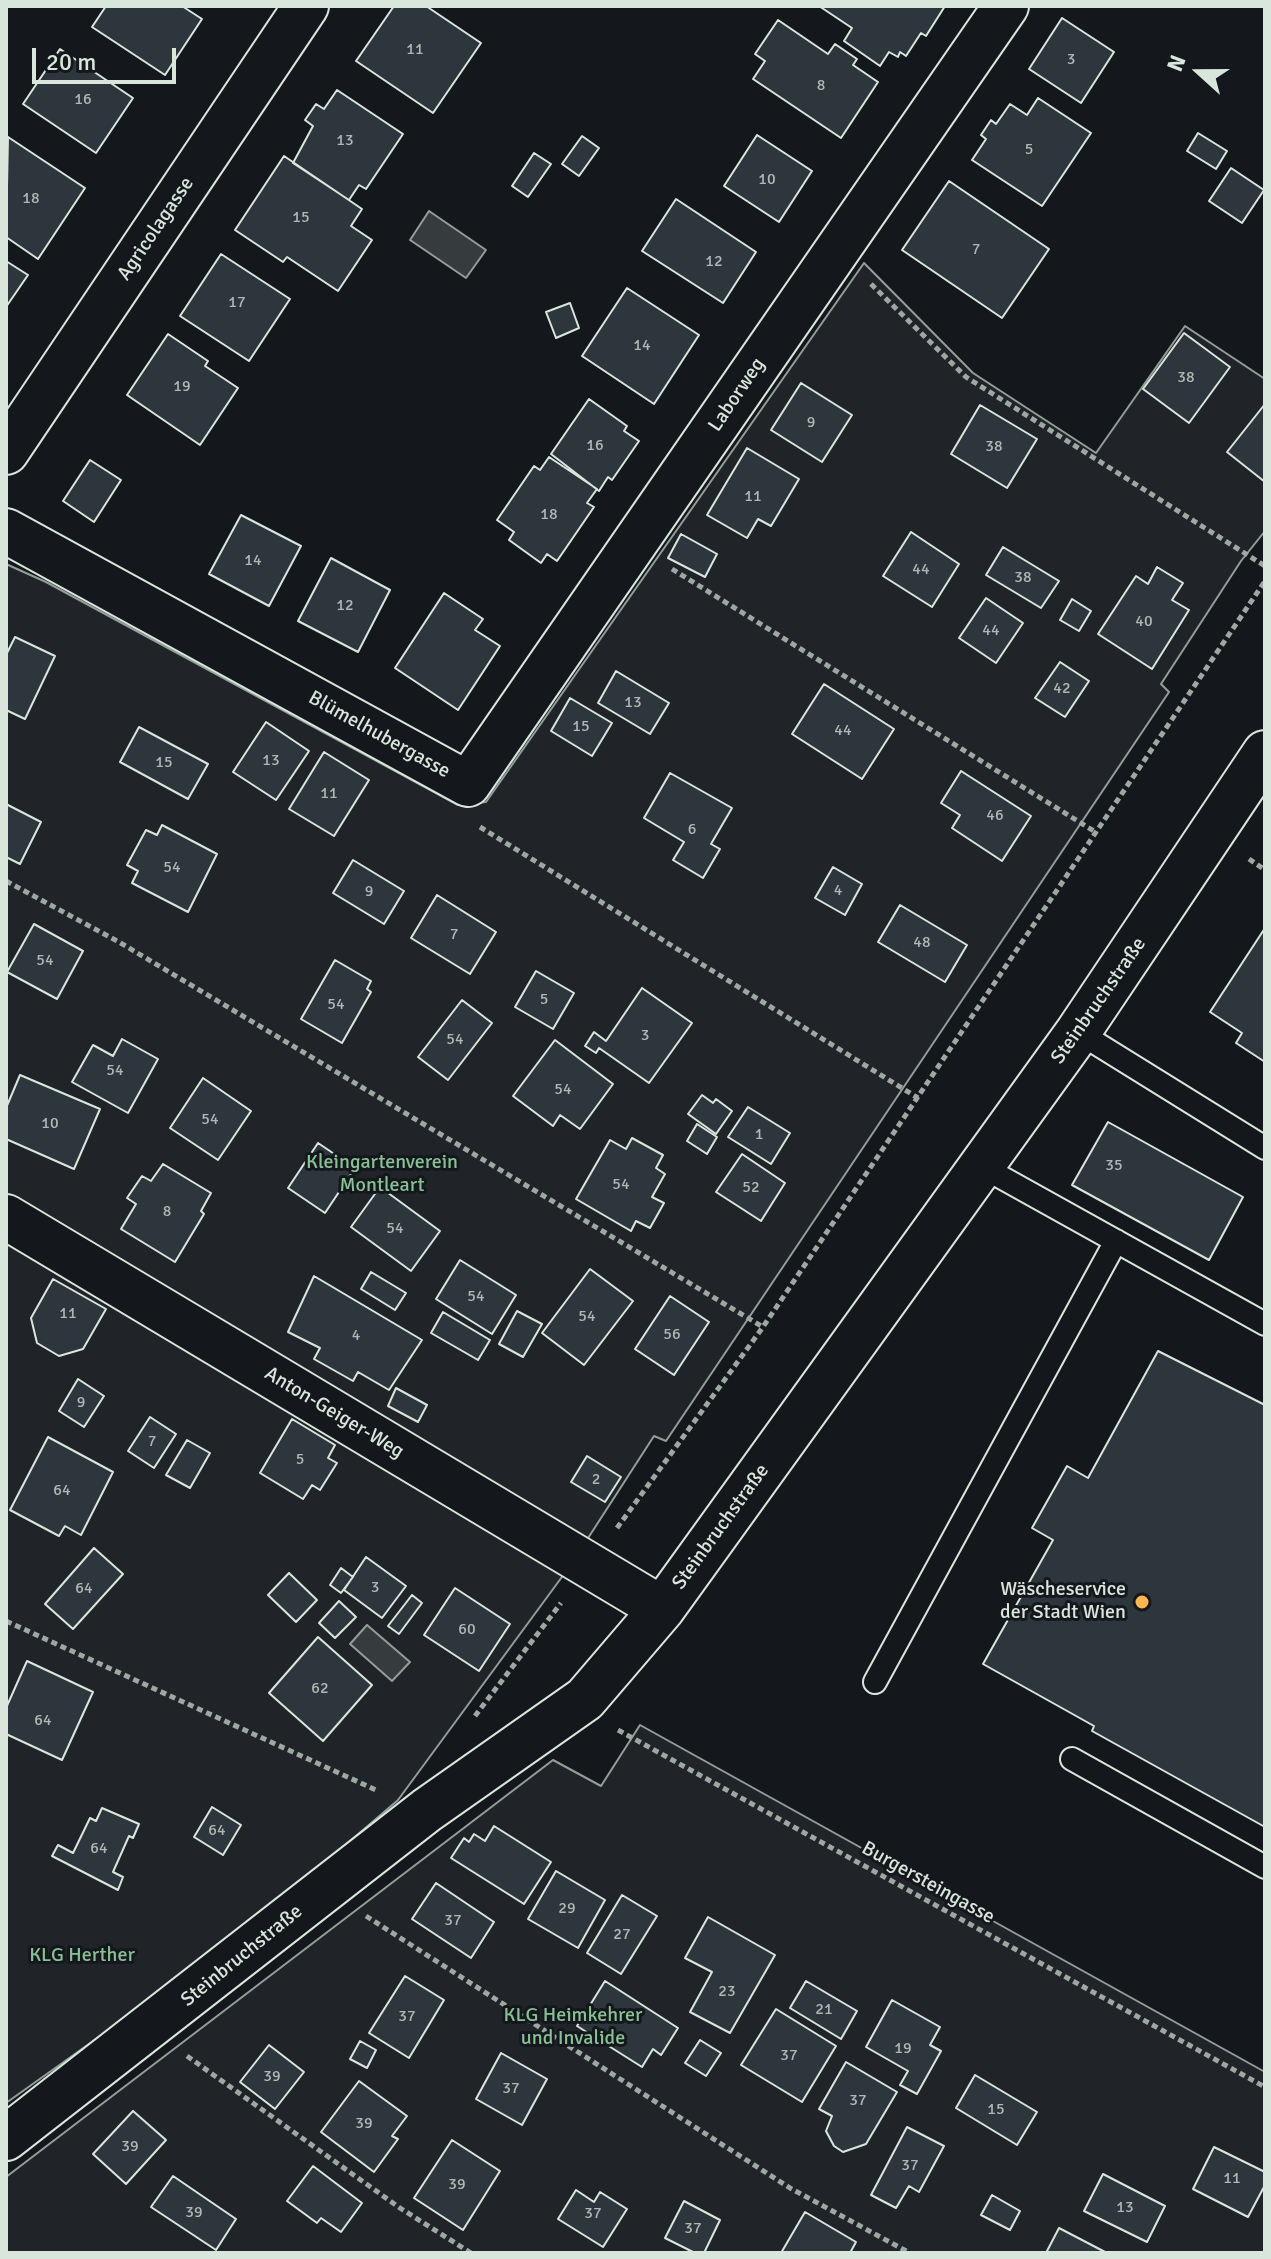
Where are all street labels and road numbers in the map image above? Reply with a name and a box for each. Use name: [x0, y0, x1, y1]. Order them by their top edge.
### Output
street label: Agricolagasse: [113, 173, 199, 285]
street label: Laborweg: [704, 354, 770, 436]
street label: Blümelhubergasse: [304, 686, 454, 784]
street label: Steinbruchstraße: [1046, 933, 1152, 1069]
street label: Anton-Geiger-Weg: [260, 1362, 408, 1464]
street label: Steinbruchstraße: [667, 1460, 775, 1594]
street label: Burgersteingasse: [857, 1837, 999, 1929]
street label: Steinbruchstraße: [177, 1900, 307, 2012]

